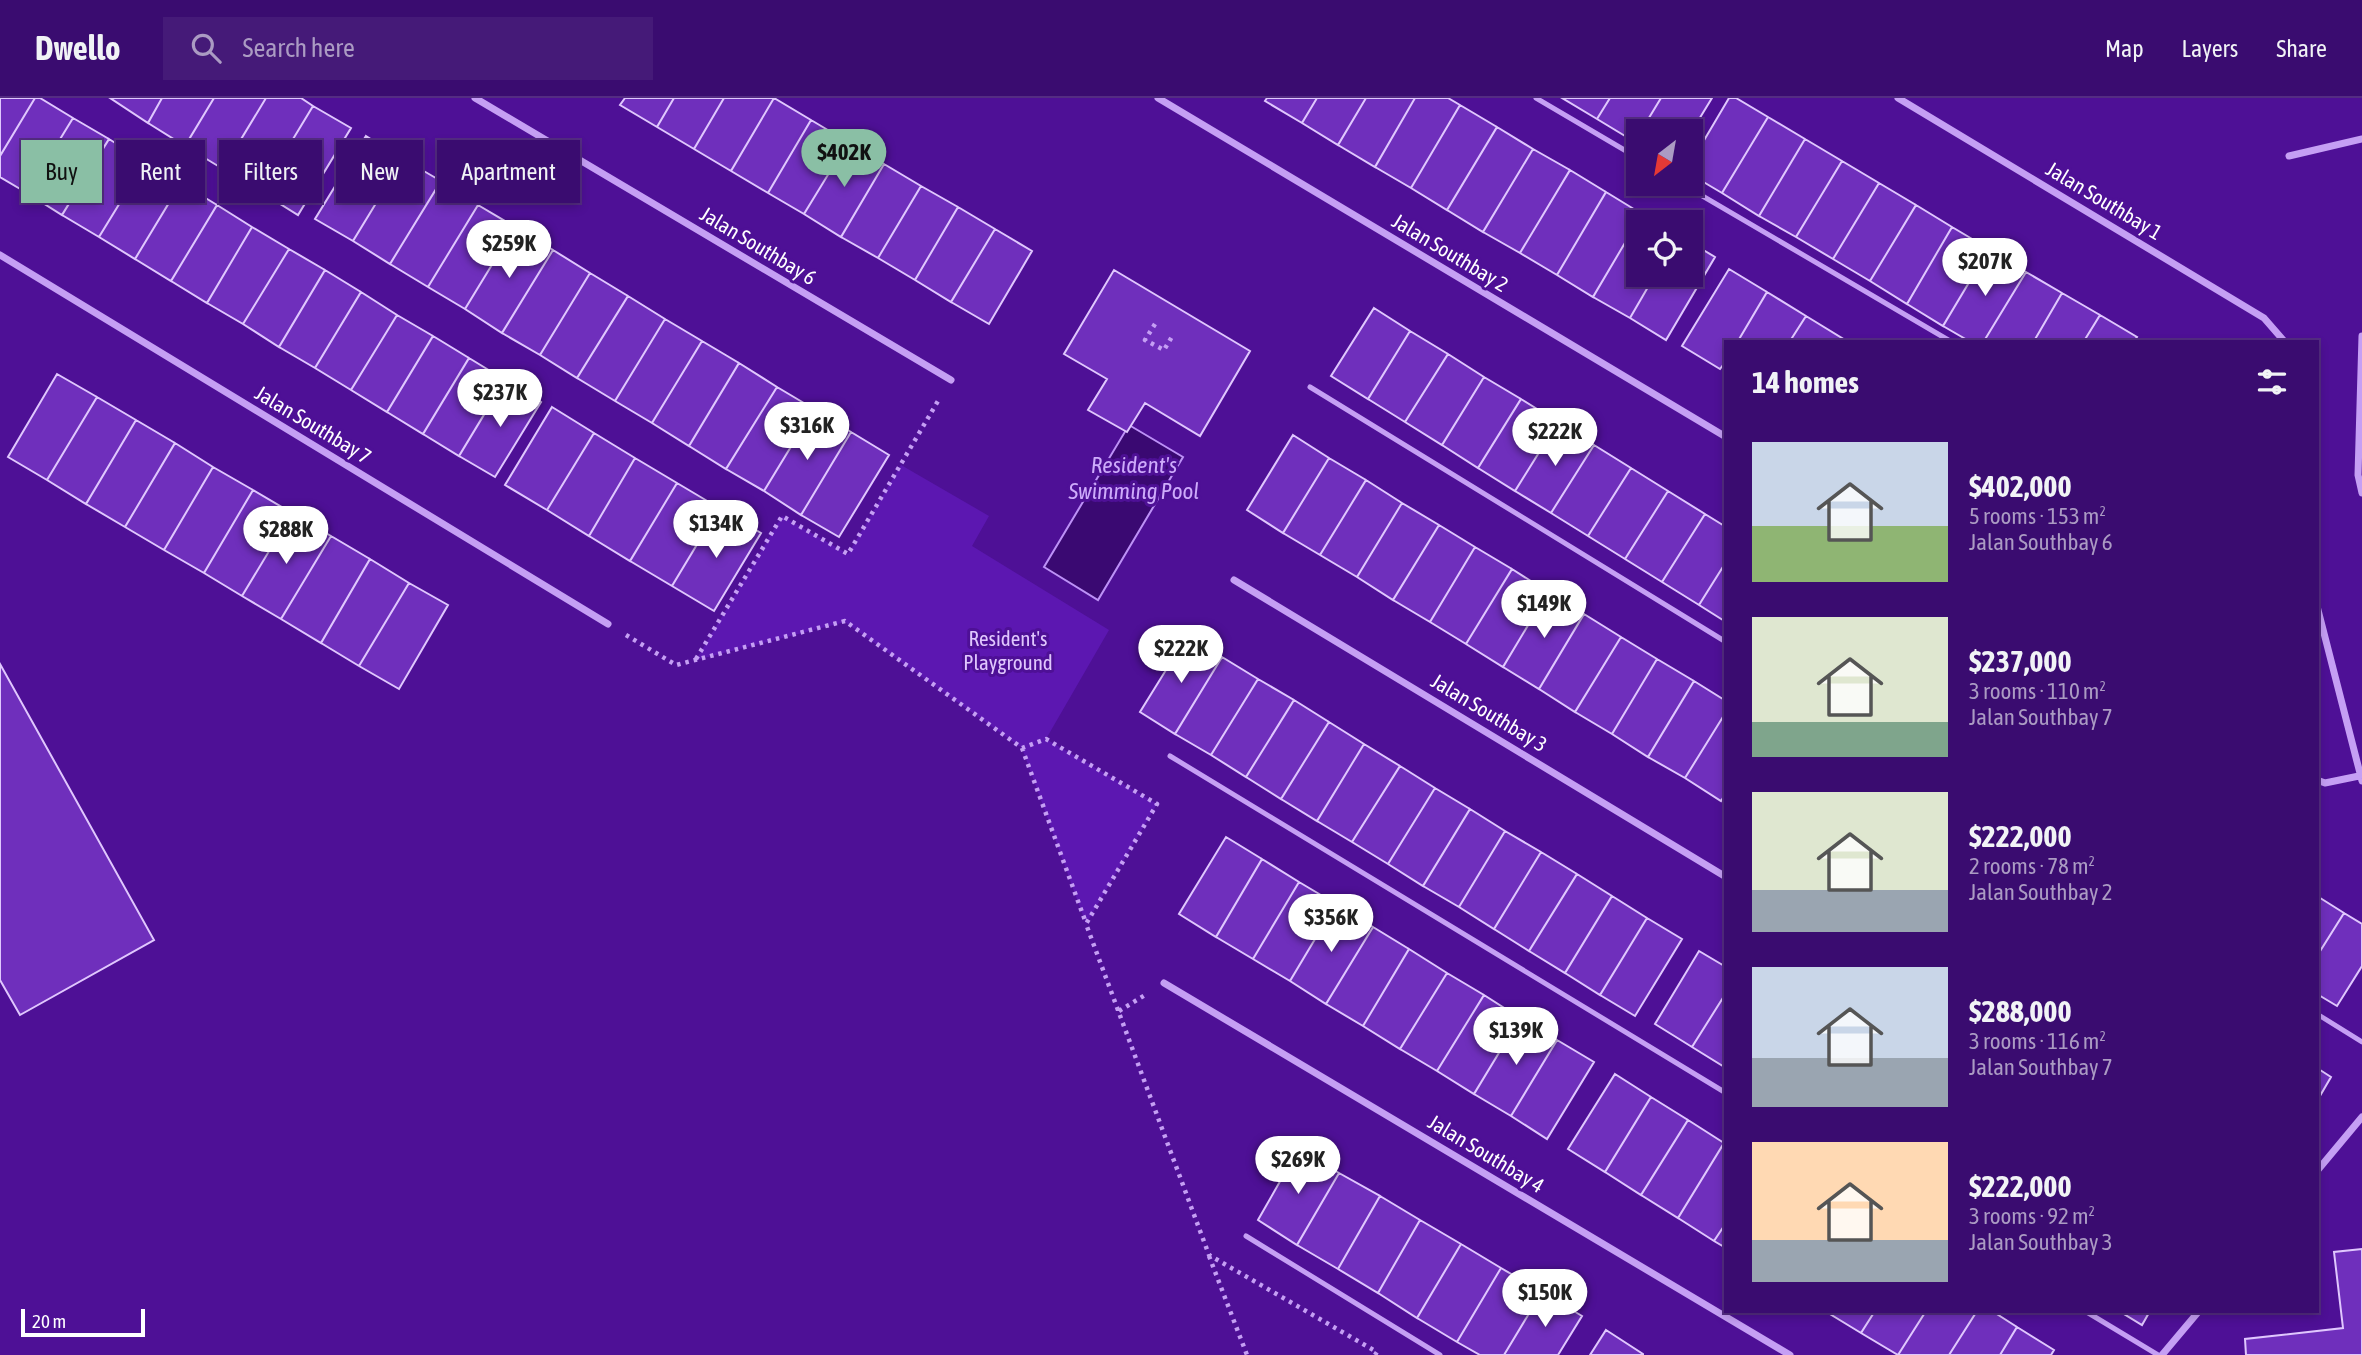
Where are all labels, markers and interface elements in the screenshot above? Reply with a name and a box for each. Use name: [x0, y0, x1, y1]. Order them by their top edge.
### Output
search box: [163, 17, 653, 80]
text: Dwello: [35, 29, 121, 67]
icon: search: [187, 29, 225, 67]
text: Search here: [243, 33, 355, 63]
text: Map: [2105, 35, 2144, 62]
text: Layers: [2182, 35, 2238, 62]
text: Share: [2276, 35, 2327, 62]
north arrow: [1626, 119, 1703, 196]
map controls: [1626, 119, 1703, 287]
pin: $402K: [795, 130, 893, 189]
text: $402K: [817, 139, 871, 165]
chip: Buy: [21, 140, 102, 203]
chip: Rent: [116, 140, 205, 203]
chip: Filters: [219, 140, 322, 203]
chip: New: [336, 140, 423, 203]
chip: Apartment: [437, 140, 580, 203]
street label: Jalan Southbay 1: [2042, 156, 2167, 244]
street label: Jalan Southbay 6: [696, 201, 821, 289]
street label: Jalan Southbay 2: [1388, 208, 1513, 296]
button: locate: [1626, 210, 1703, 287]
pin: $259K: [460, 220, 558, 280]
text: $259K: [482, 230, 536, 256]
pin: $207K: [1936, 238, 2034, 298]
text: $207K: [1958, 248, 2012, 274]
icon: filters: [2253, 363, 2291, 401]
text: 14 homes: [1752, 365, 1859, 399]
pin: $237K: [451, 370, 549, 429]
text: $237K: [473, 379, 527, 405]
street label: Jalan Southbay 7: [251, 380, 376, 468]
pin: $316K: [758, 402, 856, 462]
pin: $222K: [1506, 408, 1604, 468]
text: $316K: [780, 412, 834, 438]
text: $222K: [1528, 418, 1582, 444]
water label: Resident's Swimming Pool: [1068, 452, 1199, 504]
text: $402,000: [1969, 469, 2072, 503]
icon: home: [1808, 470, 1892, 554]
pin: $134K: [667, 500, 765, 560]
text: 5 rooms · 153 m²: [1969, 503, 2106, 529]
pin: $288K: [237, 506, 335, 566]
text: $134K: [689, 510, 743, 536]
text: $288K: [259, 516, 313, 542]
text: Jalan Southbay 6: [1969, 529, 2113, 555]
pin: $149K: [1495, 580, 1593, 640]
text: $149K: [1517, 590, 1571, 616]
park label: Resident's Playground: [963, 626, 1053, 674]
pin: $222K: [1132, 626, 1230, 685]
text: $222K: [1154, 635, 1208, 661]
text: $237,000: [1969, 644, 2072, 678]
icon: home: [1808, 645, 1892, 729]
street label: Jalan Southbay 3: [1427, 668, 1552, 756]
text: 3 rooms · 110 m²: [1969, 678, 2106, 704]
text: Jalan Southbay 7: [1969, 704, 2113, 730]
text: $222,000: [1969, 819, 2072, 853]
icon: home: [1808, 820, 1892, 904]
text: 2 rooms · 78 m²: [1969, 853, 2095, 879]
text: Jalan Southbay 2: [1969, 879, 2113, 905]
pin: $356K: [1282, 894, 1380, 954]
text: $356K: [1304, 904, 1358, 930]
text: $288,000: [1969, 994, 2072, 1028]
icon: home: [1808, 995, 1892, 1079]
pin: $139K: [1467, 1007, 1565, 1067]
text: $139K: [1489, 1017, 1543, 1043]
text: 3 rooms · 116 m²: [1969, 1028, 2106, 1054]
text: Jalan Southbay 7: [1969, 1054, 2113, 1080]
street label: Jalan Southbay 4: [1424, 1109, 1549, 1197]
pin: $269K: [1249, 1136, 1347, 1196]
text: $269K: [1271, 1146, 1325, 1172]
text: $222,000: [1969, 1169, 2072, 1203]
icon: home: [1808, 1170, 1892, 1254]
text: 3 rooms · 92 m²: [1969, 1203, 2095, 1229]
text: Jalan Southbay 3: [1969, 1229, 2113, 1255]
pin: $150K: [1496, 1270, 1594, 1329]
text: $150K: [1518, 1279, 1572, 1305]
scale bar: [21, 1306, 145, 1338]
text: 20 m: [32, 1310, 66, 1332]

